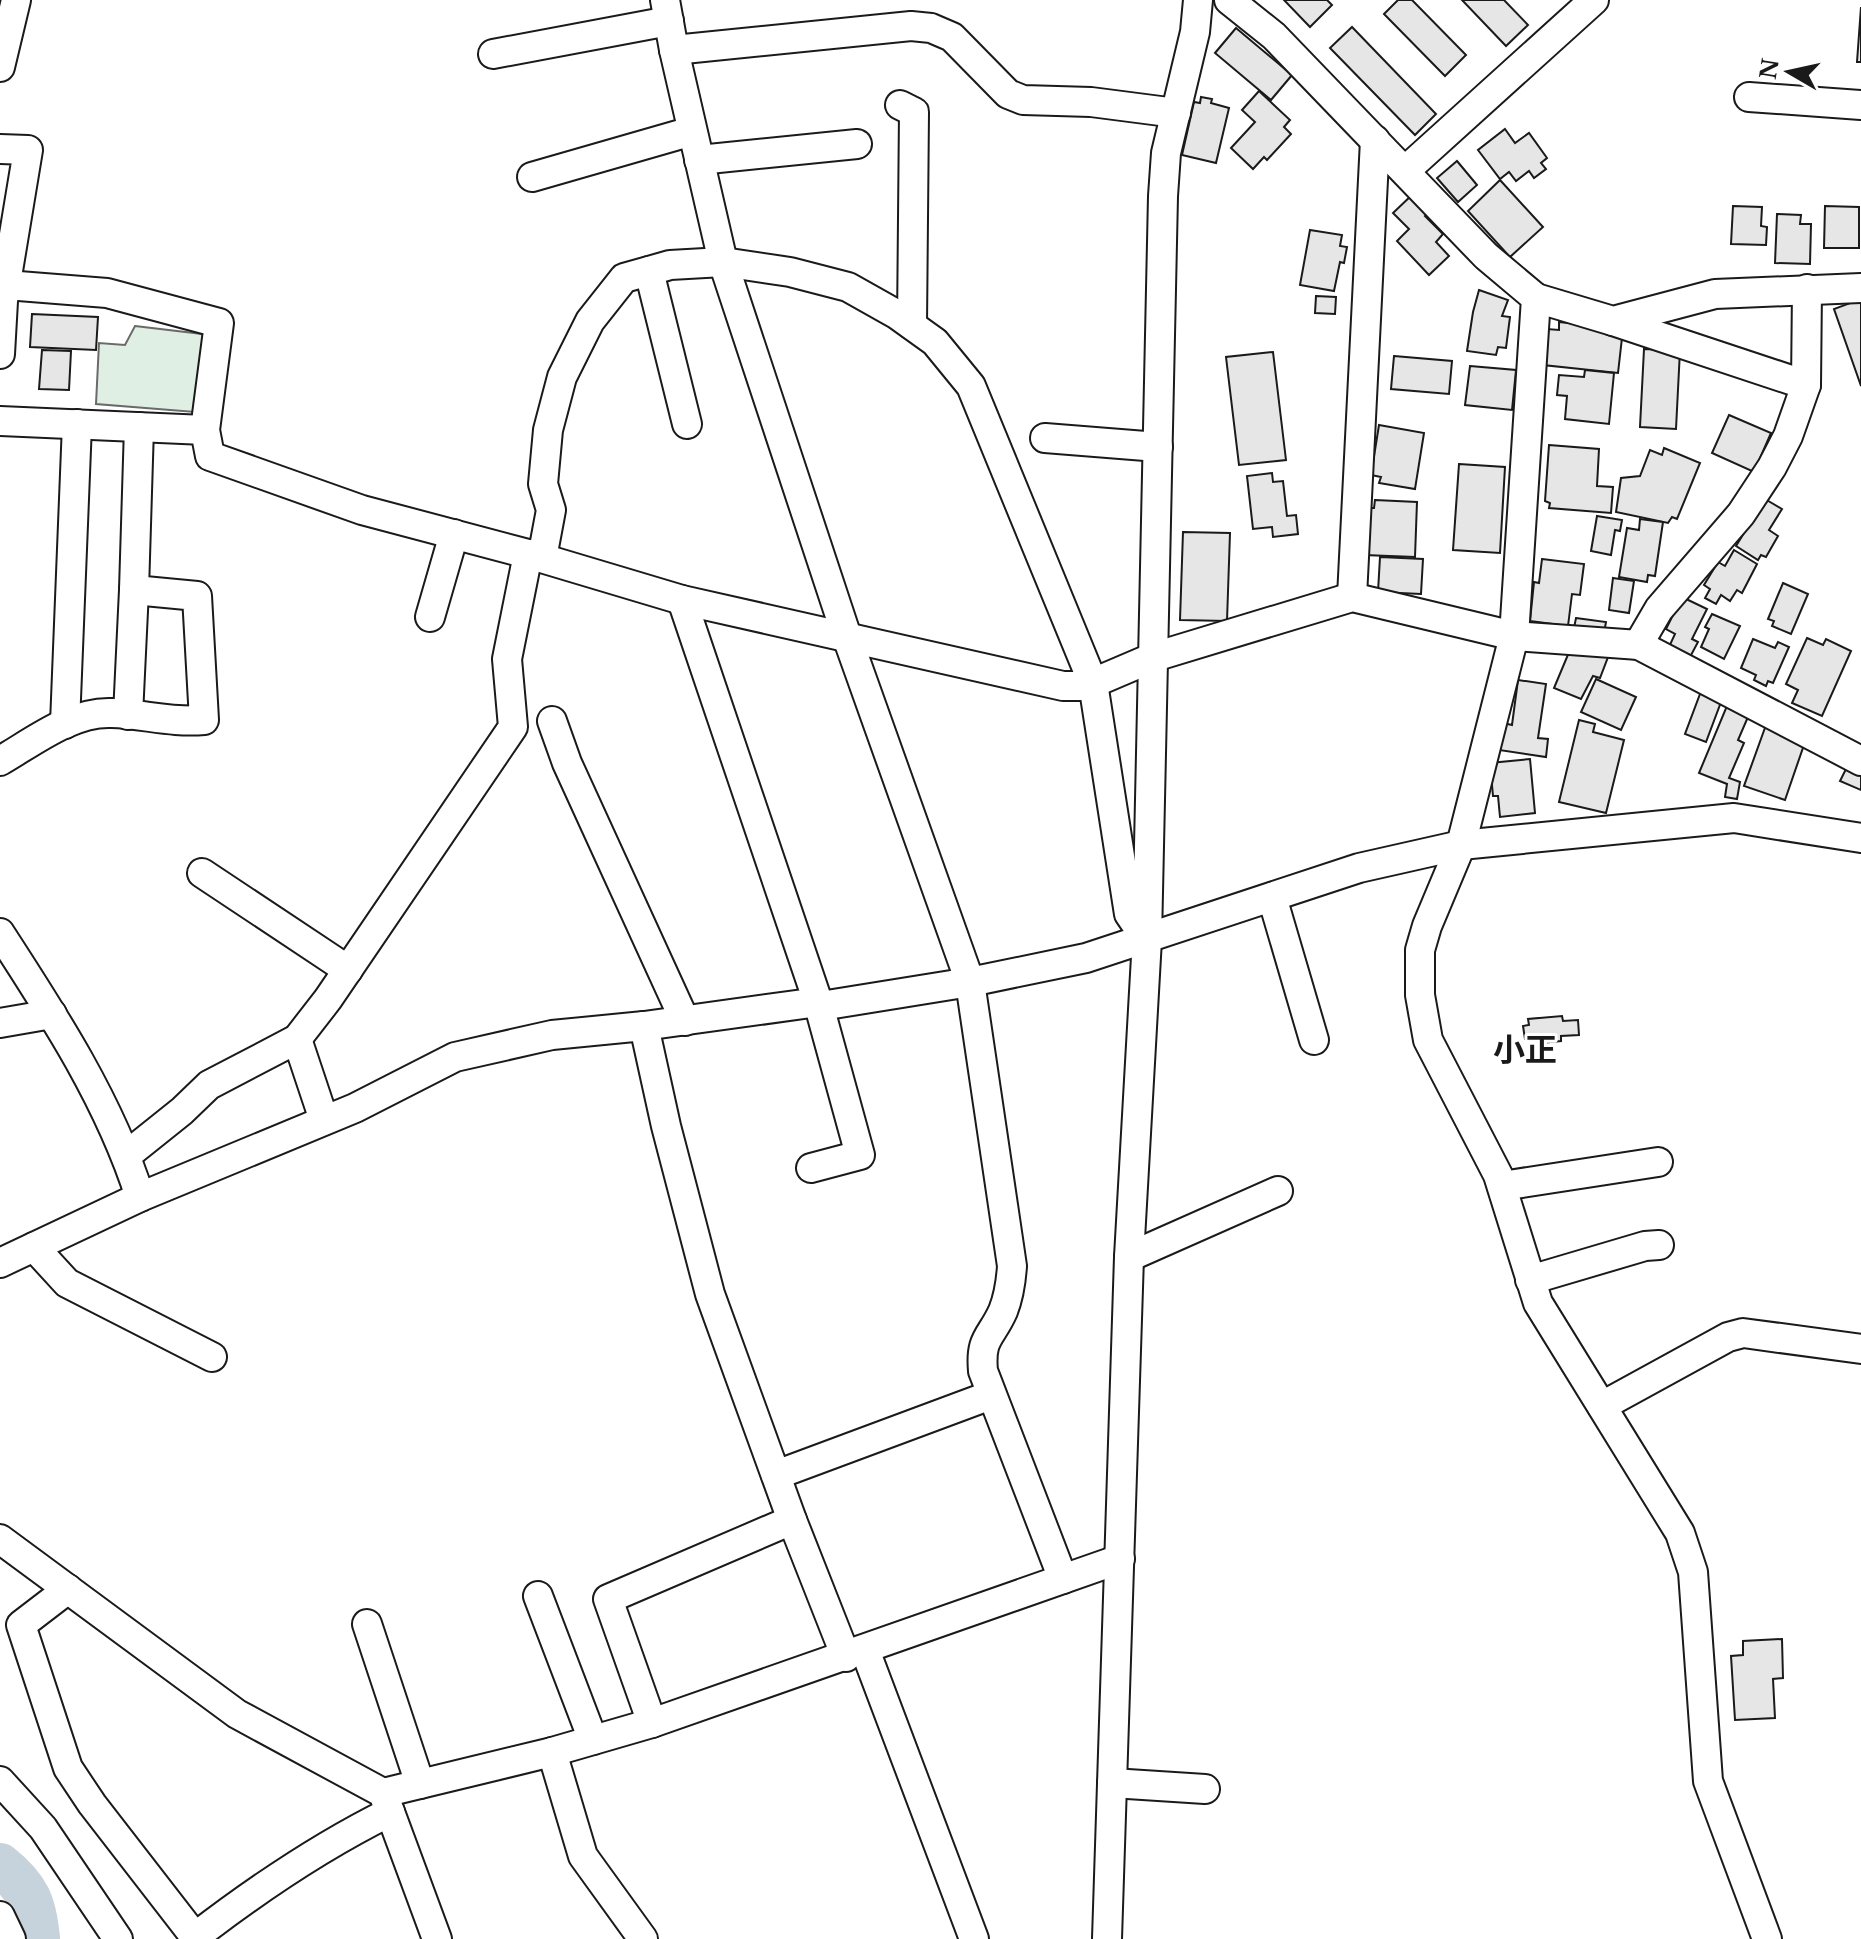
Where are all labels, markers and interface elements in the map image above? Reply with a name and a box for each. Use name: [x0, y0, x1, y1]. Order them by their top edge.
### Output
north arrow: [1749, 32, 1829, 112]
text: N: [1755, 56, 1785, 81]
district label: 小正: [1493, 1030, 1557, 1070]

